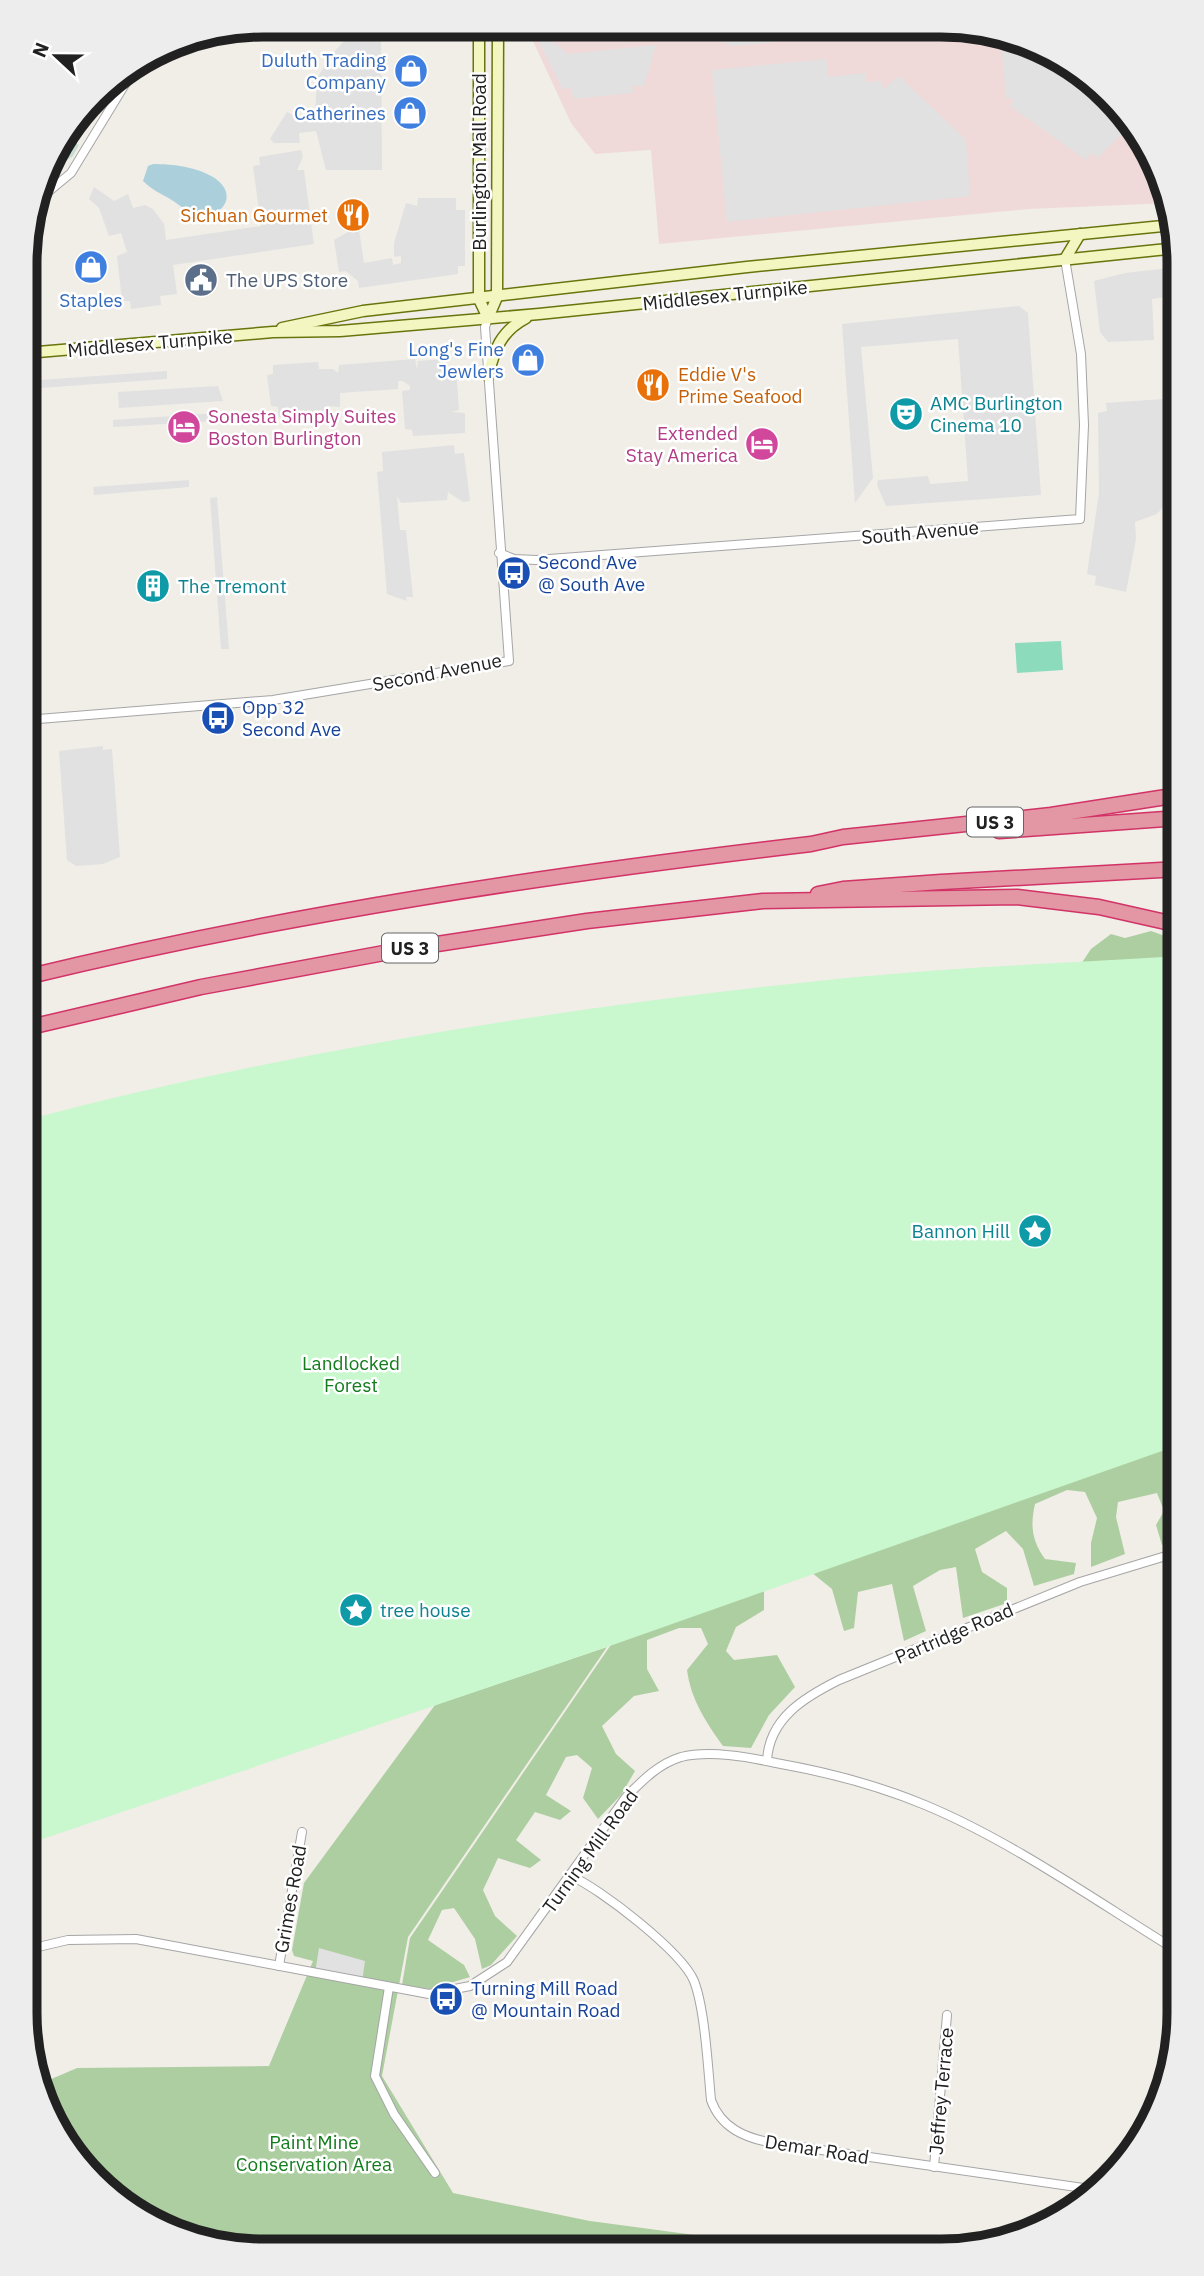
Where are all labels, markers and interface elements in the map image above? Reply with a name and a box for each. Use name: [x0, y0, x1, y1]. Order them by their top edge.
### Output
north arrow: [21, 21, 91, 91]
text: N: [27, 39, 54, 61]
place label: Duluth Trading Company: [261, 48, 387, 94]
shop icon: Duluth Trading Company: [392, 52, 430, 90]
street label: Burlington Mall Road: [467, 73, 491, 251]
shop icon: Catherines: [391, 94, 429, 132]
place label: Catherines: [294, 101, 386, 125]
restaurant icon: Sichuan Gourmet: [334, 196, 372, 234]
place label: Sichuan Gourmet: [180, 203, 328, 227]
shop icon: Staples: [72, 248, 110, 286]
public building icon: The UPS Store: [182, 261, 220, 299]
place label: The UPS Store: [226, 268, 348, 292]
street label: Middlesex Turnpike: [641, 274, 809, 316]
place label: Staples: [59, 288, 123, 312]
street label: Middlesex Turnpike: [66, 324, 234, 362]
place label: Long's Fine Jewlers: [408, 337, 504, 383]
shop icon: Long's Fine Jewlers: [509, 341, 547, 379]
place label: Eddie V's Prime Seafood: [678, 362, 803, 408]
restaurant icon: Eddie V's Prime Seafood: [634, 366, 672, 404]
place label: AMC Burlington Cinema 10: [930, 391, 1063, 437]
theatre icon: AMC Burlington Cinema 10: [887, 395, 925, 433]
place label: Sonesta Simply Suites Boston Burlington: [208, 404, 397, 450]
hotel icon: Sonesta Simply Suites Boston Burlington: [165, 408, 203, 446]
place label: Extended Stay America: [626, 421, 738, 467]
hotel icon: Extended Stay America: [743, 425, 781, 463]
street label: South Avenue: [860, 515, 980, 549]
place label: Second Ave @ South Ave: [538, 550, 645, 596]
bus stop icon: Second Ave @ South Ave: [495, 554, 533, 592]
building icon: The Tremont: [134, 567, 172, 605]
place label: The Tremont: [178, 574, 287, 598]
street label: Second Avenue: [370, 648, 504, 696]
place label: Opp 32 Second Ave: [242, 695, 341, 741]
bus stop icon: Opp 32 Second Ave: [199, 699, 237, 737]
road number: US 3: [967, 808, 1023, 836]
road number: US 3: [382, 933, 438, 962]
place icon: Bannon Hill: [1016, 1212, 1054, 1250]
place label: Bannon Hill: [912, 1219, 1010, 1243]
park label: Landlocked Forest: [302, 1351, 400, 1397]
place icon: tree house: [337, 1591, 375, 1629]
street label: Partridge Road: [891, 1597, 1017, 1669]
place label: tree house: [380, 1598, 471, 1622]
street label: Turning Mill Road: [537, 1784, 643, 1918]
street label: Grimes Road: [269, 1843, 311, 1955]
place label: Turning Mill Road @ Mountain Road: [471, 1976, 621, 2022]
bus stop icon: Turning Mill Road @ Mountain Road: [427, 1980, 465, 2018]
street label: Jeffrey Terrace: [923, 2026, 959, 2156]
street label: Demar Road: [763, 2129, 871, 2169]
park label: Paint Mine Conservation Area: [236, 2130, 392, 2176]

